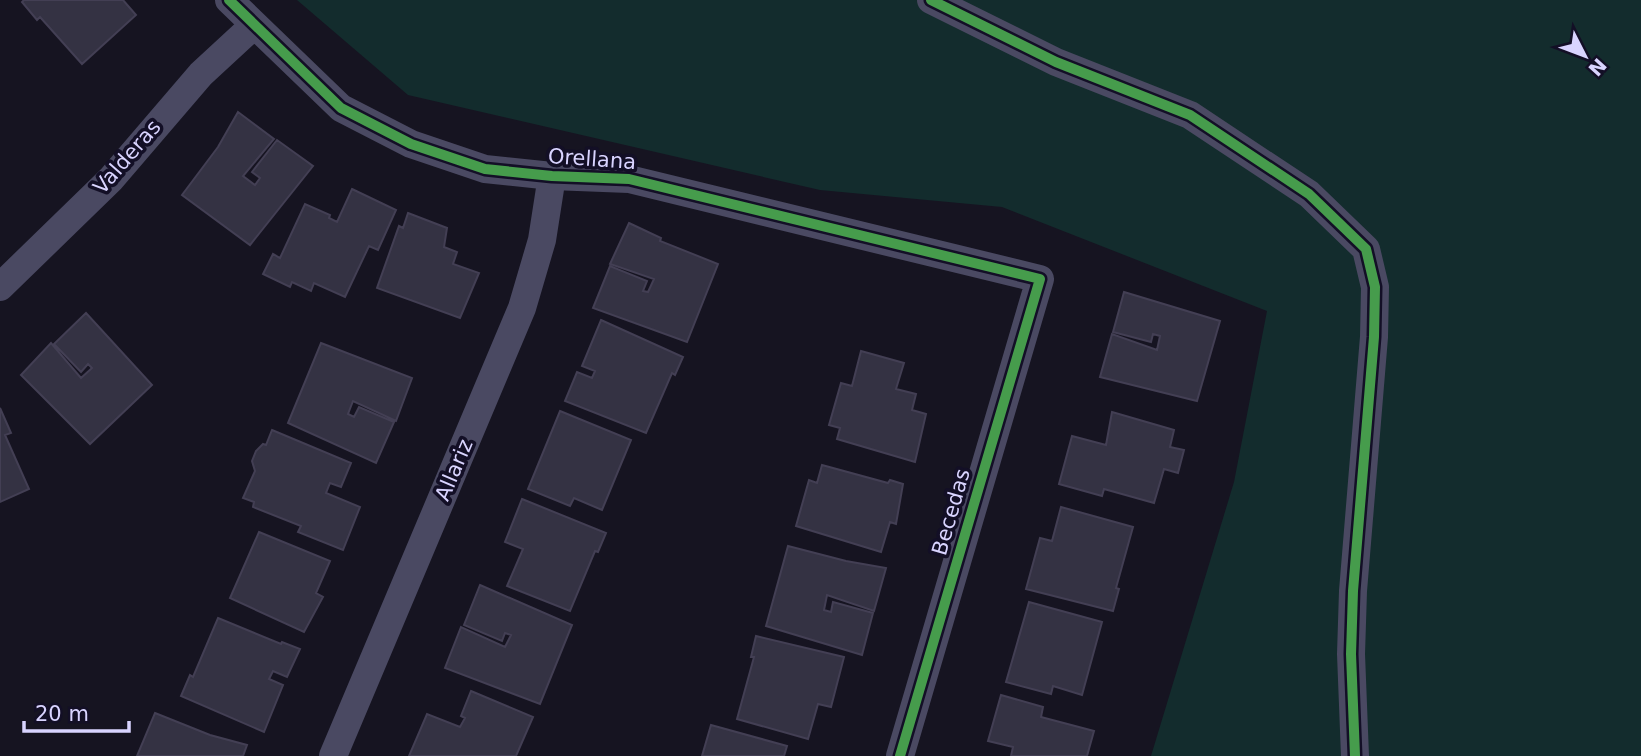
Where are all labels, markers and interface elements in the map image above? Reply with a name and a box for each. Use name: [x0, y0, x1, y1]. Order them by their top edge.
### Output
north arrow: [1550, 21, 1620, 91]
text: N: [1584, 54, 1611, 81]
street label: Valderas: [88, 115, 166, 199]
street label: Orellana: [547, 144, 637, 174]
street label: Allariz: [430, 436, 478, 504]
street label: Becedas: [927, 466, 975, 558]
scale bar: [24, 690, 130, 734]
text: 20 m: [35, 702, 89, 726]

